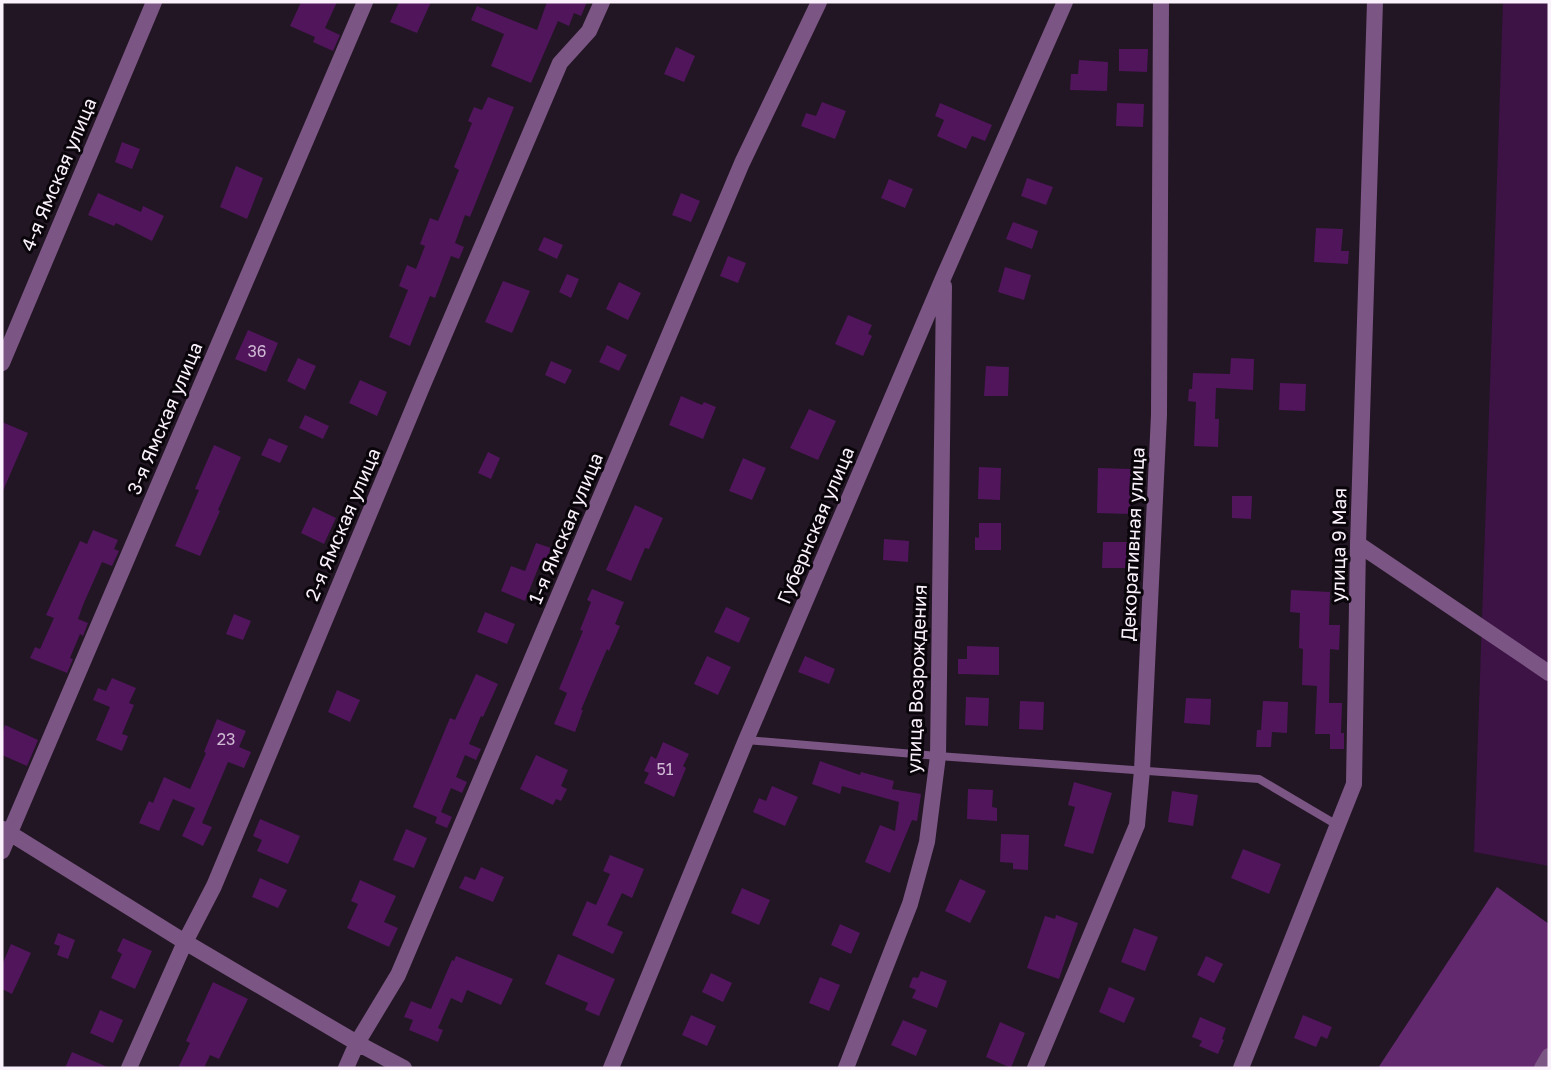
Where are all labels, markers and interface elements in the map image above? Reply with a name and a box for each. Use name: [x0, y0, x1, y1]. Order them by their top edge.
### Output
street label: 4-я Ямская улица: [15, 94, 101, 254]
street label: 3-я Ямская улица: [121, 338, 207, 498]
house number: 36: [247, 341, 267, 361]
street label: Губернская улица: [772, 443, 858, 607]
street label: 2-я Ямская улица: [299, 444, 385, 604]
street label: Декоративная улица: [1115, 446, 1149, 642]
street label: 1-я Ямская улица: [523, 449, 607, 607]
street label: улица 9 Мая: [1326, 488, 1350, 602]
street label: улица Возрождения: [901, 584, 931, 774]
house number: 23: [217, 729, 235, 749]
house number: 51: [656, 759, 674, 779]

